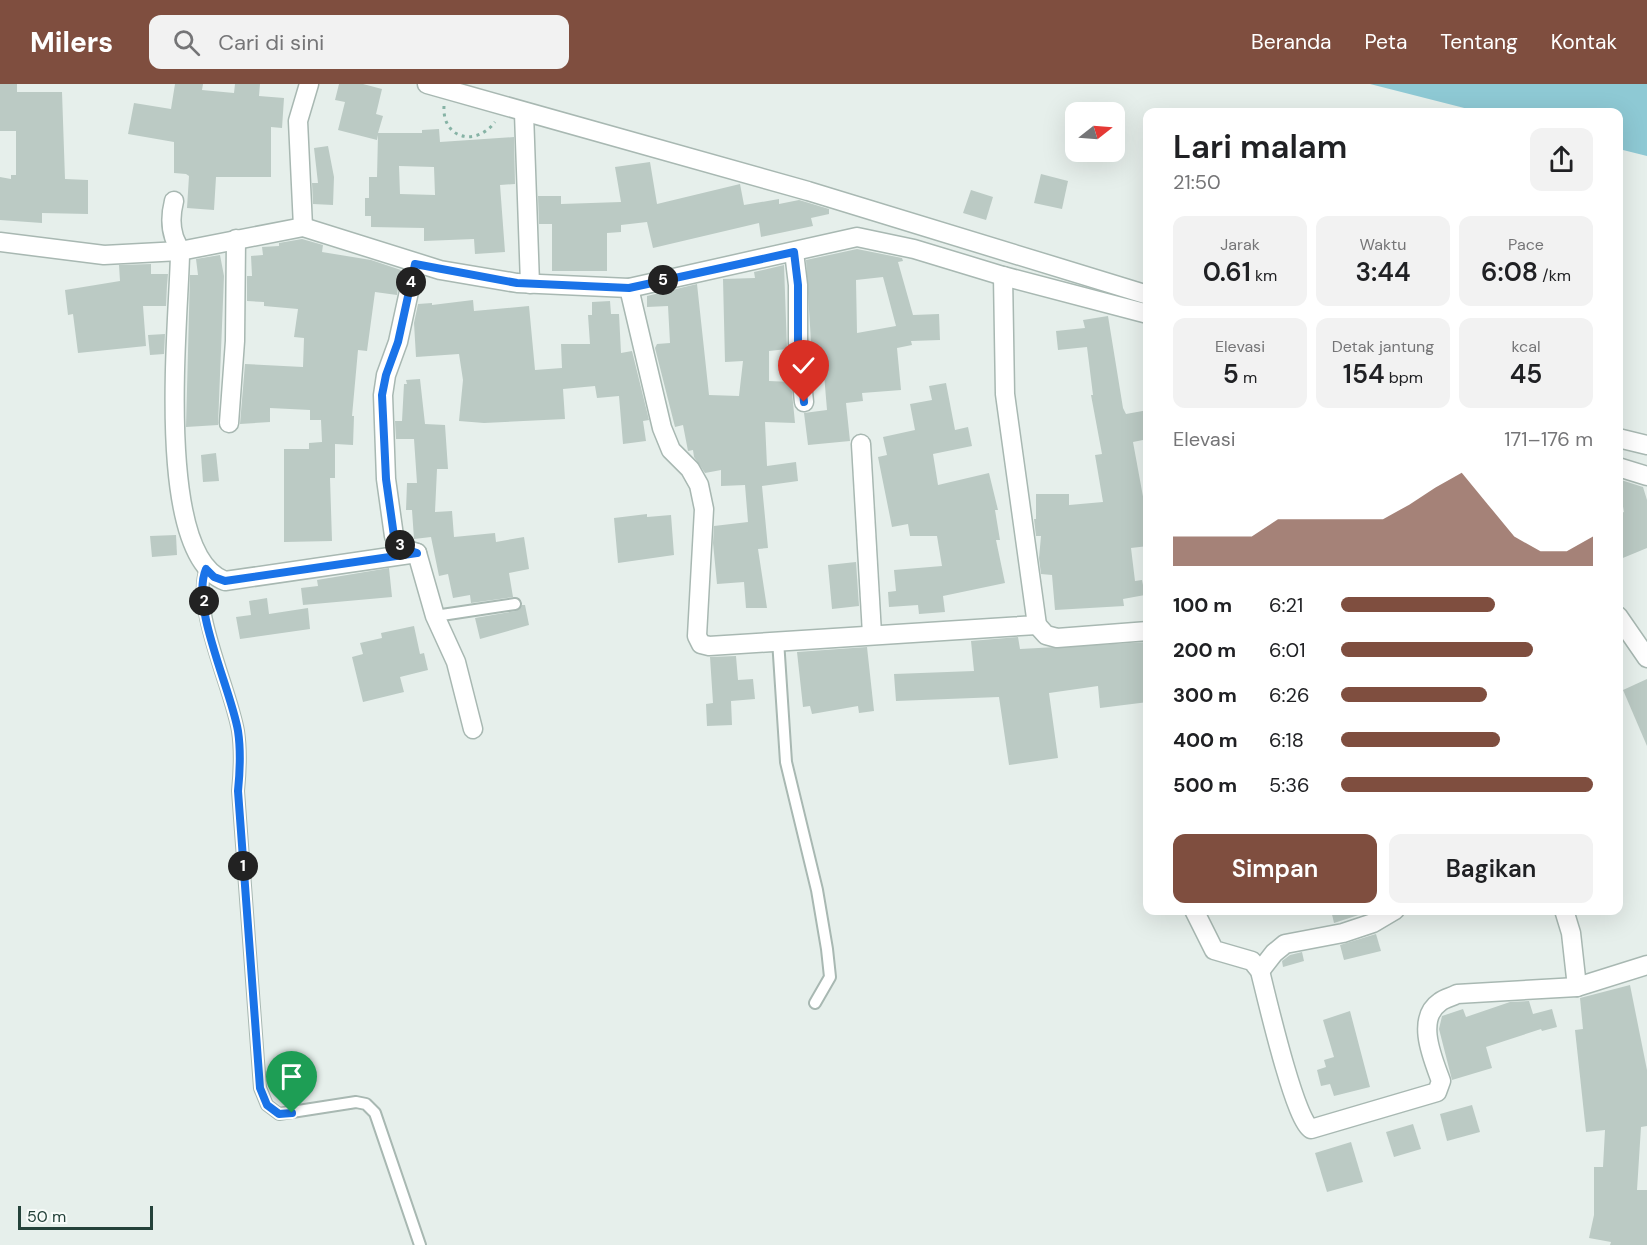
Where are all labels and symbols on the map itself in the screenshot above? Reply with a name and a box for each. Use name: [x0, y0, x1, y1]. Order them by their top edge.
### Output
north arrow: [1065, 102, 1125, 162]
pin: 5: [648, 265, 678, 295]
pin: 4: [396, 267, 426, 297]
pin: [778, 340, 829, 402]
pin: 3: [385, 530, 415, 560]
pin: 2: [189, 586, 219, 616]
pin: 1: [228, 851, 258, 881]
pin: [266, 1051, 317, 1113]
scale bar: [18, 1203, 153, 1230]

